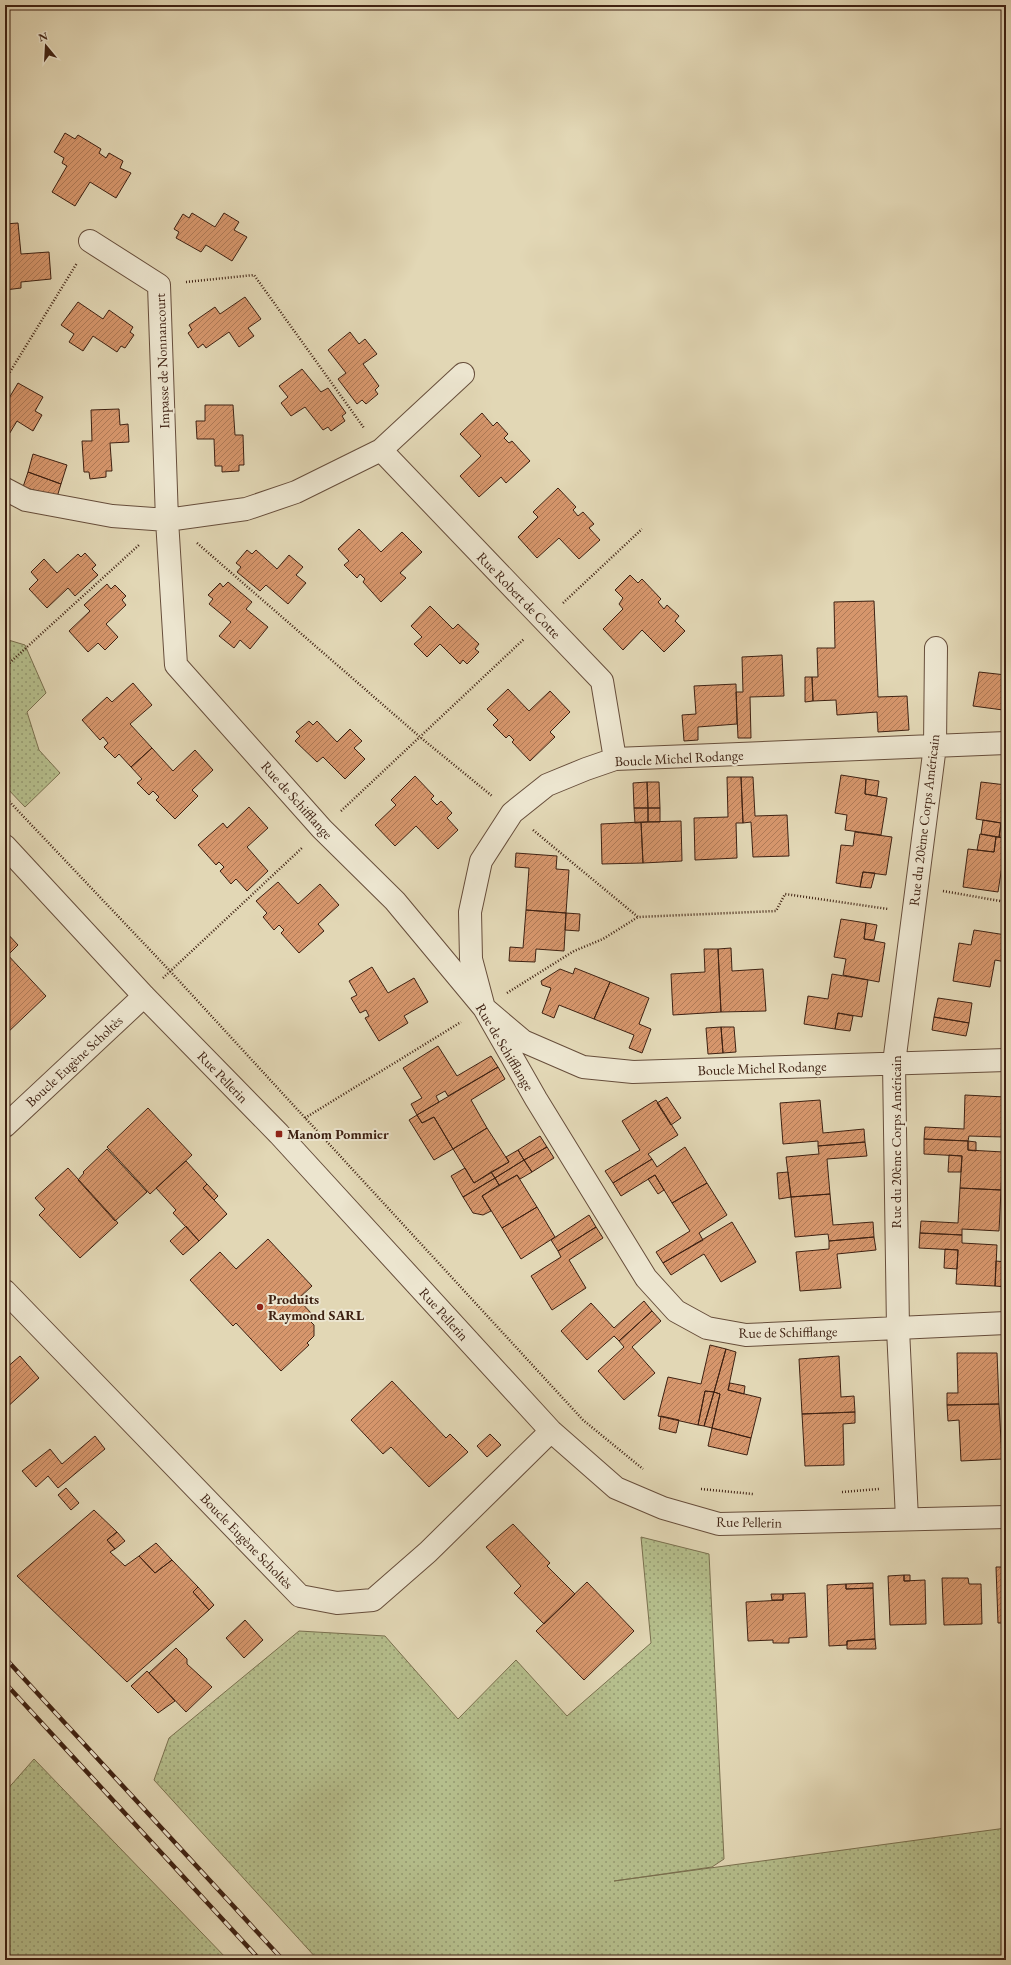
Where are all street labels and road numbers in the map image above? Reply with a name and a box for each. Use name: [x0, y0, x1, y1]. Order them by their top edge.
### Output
street label: Impasse de Nonnancourt: [151, 292, 173, 429]
street label: Rue Robert de Cotte: [473, 548, 565, 642]
street label: Rue du 20ème Corps Américain: [905, 732, 944, 907]
street label: Boucle Michel Rodange: [614, 746, 744, 770]
street label: Rue de Schifflange: [257, 757, 337, 843]
street label: Rue de Schifflange: [472, 1000, 538, 1095]
street label: Boucle Eugène Scholtès: [22, 1011, 127, 1111]
street label: Rue Pellerin: [194, 1047, 253, 1107]
street label: Rue du 20ème Corps Américain: [887, 1055, 905, 1229]
street label: Boucle Michel Rodange: [697, 1057, 827, 1079]
street label: Rue Pellerin: [415, 1284, 473, 1345]
street label: Rue de Schifflange: [738, 1322, 838, 1342]
street label: Boucle Eugène Scholtès: [197, 1489, 298, 1593]
street label: Rue Pellerin: [716, 1512, 783, 1532]

